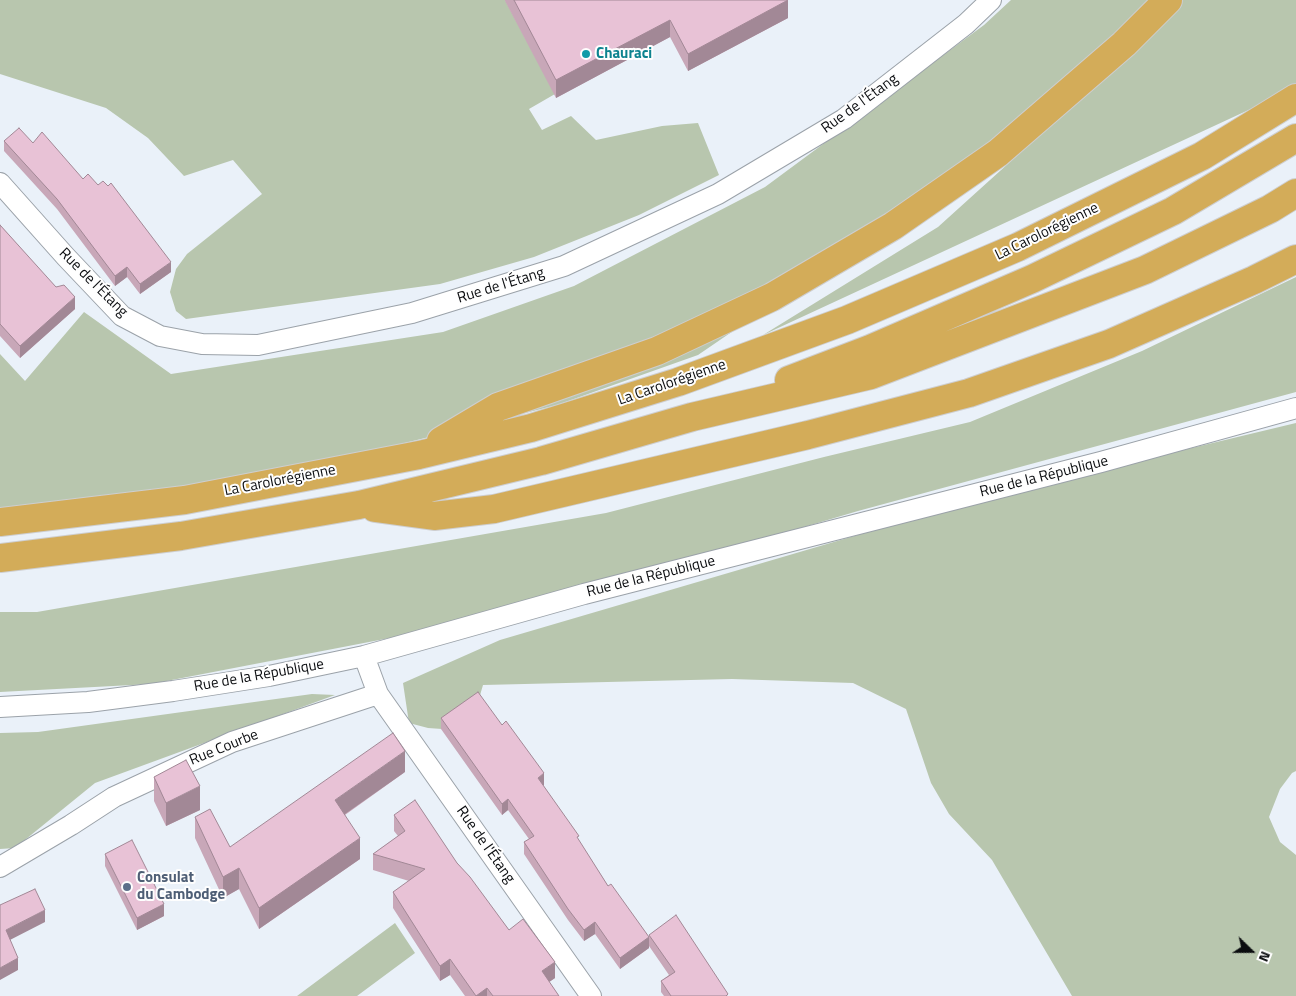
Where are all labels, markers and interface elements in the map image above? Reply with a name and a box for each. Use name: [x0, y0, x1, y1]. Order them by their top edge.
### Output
place label: Chauraci: [596, 45, 652, 63]
marker: Chauraci: [580, 48, 592, 60]
street label: Rue de l'Étang: [818, 70, 902, 138]
street label: La Carolorégienne: [992, 199, 1102, 265]
street label: Rue de l'Étang: [55, 245, 131, 321]
street label: Rue de l'Étang: [455, 264, 547, 308]
street label: La Carolorégienne: [616, 356, 728, 410]
street label: Rue de la République: [978, 452, 1110, 502]
street label: La Carolorégienne: [223, 461, 337, 501]
street label: Rue de la République: [585, 552, 717, 602]
street label: Rue de la République: [193, 656, 325, 696]
street label: Rue Courbe: [187, 726, 261, 770]
street label: Rue de l'Étang: [452, 803, 518, 887]
place label: Consulat du Cambodge: [137, 869, 225, 904]
marker: Consulat du Cambodge: [121, 881, 133, 893]
north arrow: [1226, 926, 1276, 976]
text: N: [1254, 948, 1277, 965]

